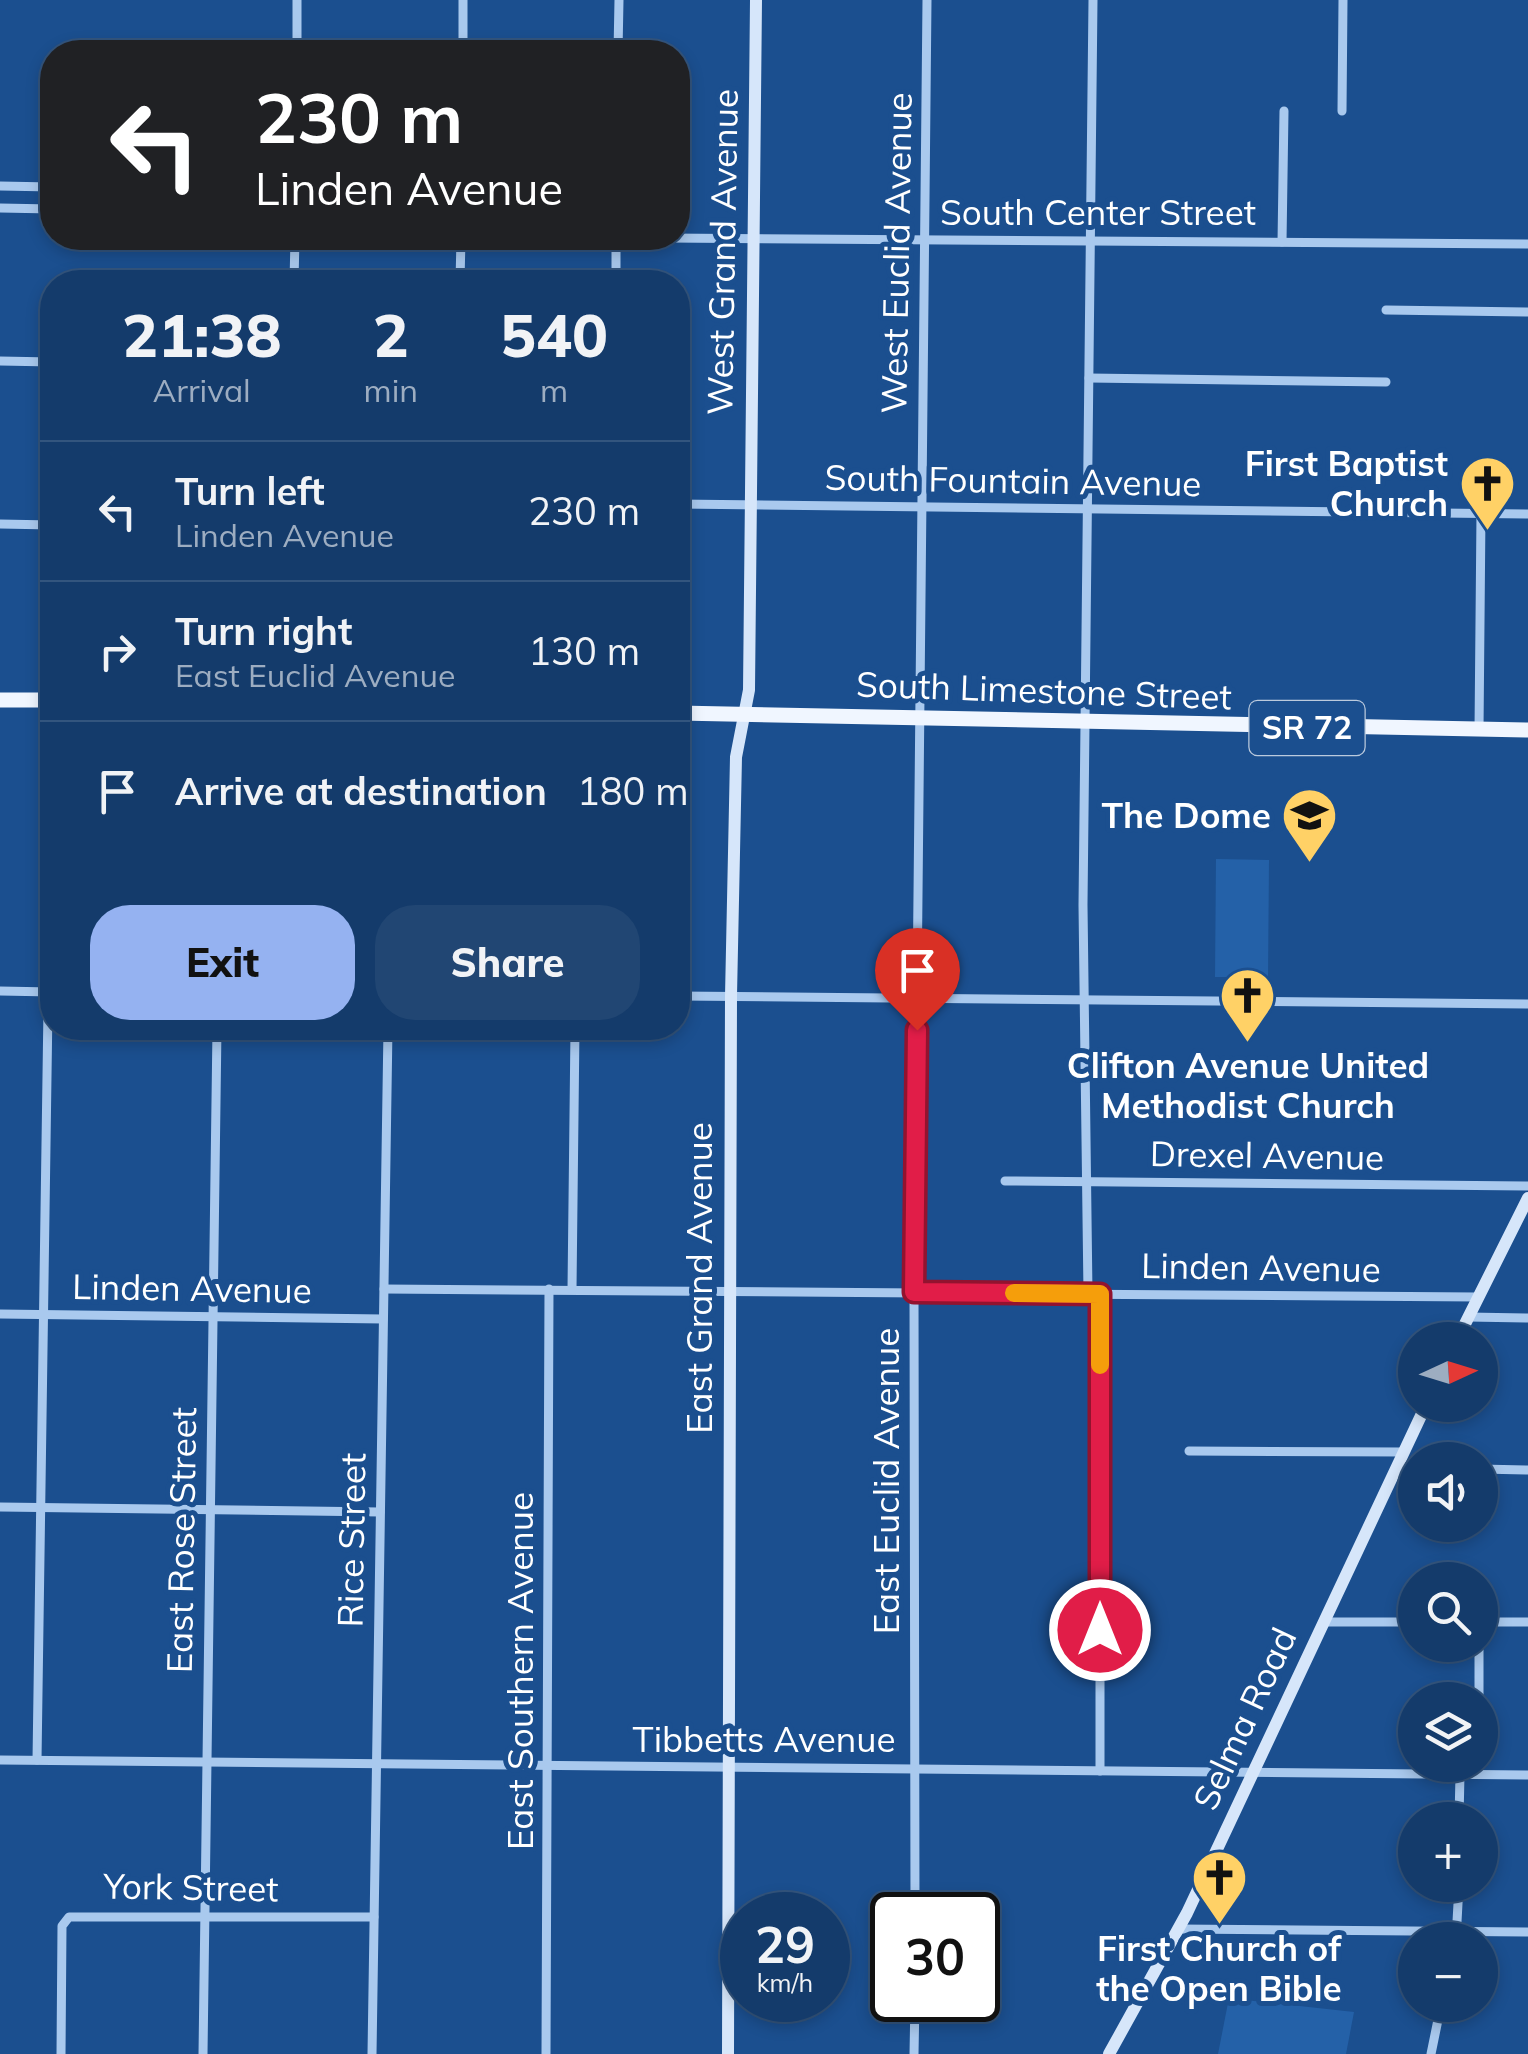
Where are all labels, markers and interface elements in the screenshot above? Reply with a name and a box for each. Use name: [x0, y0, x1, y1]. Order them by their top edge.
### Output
text: 230 m: [255, 73, 463, 161]
icon: left: [90, 80, 220, 210]
street label: West Grand Avenue: [697, 89, 747, 415]
street label: West Euclid Avenue: [871, 92, 921, 414]
text: Linden Avenue: [255, 160, 563, 216]
street label: South Center Street: [940, 190, 1256, 234]
text: 21:38: [122, 297, 282, 372]
text: 2: [373, 297, 409, 372]
text: 540: [500, 297, 608, 372]
text: Arrival: [153, 370, 251, 410]
text: min: [364, 370, 418, 410]
text: m: [540, 370, 568, 410]
place label: First Baptist Church: [1245, 441, 1448, 525]
church icon: First Baptist Church: [1457, 454, 1517, 533]
street label: South Fountain Avenue: [824, 455, 1202, 505]
text: Turn left: [175, 467, 325, 515]
icon: left: [90, 484, 145, 539]
text: 230 m: [528, 487, 640, 535]
text: Linden Avenue: [175, 515, 394, 555]
text: Turn right: [175, 607, 352, 655]
icon: right: [90, 624, 145, 679]
text: 130 m: [528, 627, 640, 675]
text: East Euclid Avenue: [175, 655, 455, 695]
street label: South Limestone Street: [855, 661, 1233, 719]
road number: SR 72: [1250, 701, 1364, 755]
icon: arrive: [90, 764, 145, 819]
text: Arrive at destination: [175, 767, 547, 815]
text: 180 m: [577, 767, 689, 815]
school or university icon: The Dome: [1280, 786, 1340, 865]
place label: The Dome: [1101, 793, 1271, 837]
button: Exit: [90, 905, 355, 1020]
button: Share: [375, 905, 640, 1020]
pin: [875, 928, 960, 1031]
icon: arrive: [890, 943, 945, 998]
church icon: Clifton Avenue United Methodist Church: [1218, 965, 1278, 1044]
place label: Clifton Avenue United Methodist Church: [1067, 1043, 1429, 1127]
street label: East Grand Avenue: [677, 1122, 721, 1434]
street label: Drexel Avenue: [1150, 1131, 1385, 1179]
street label: Linden Avenue: [1141, 1243, 1381, 1291]
street label: Linden Avenue: [72, 1264, 312, 1312]
north arrow: [1398, 1322, 1498, 1422]
map controls: [1398, 1322, 1498, 2022]
street label: East Euclid Avenue: [864, 1328, 908, 1634]
street label: East Rose Street: [157, 1407, 205, 1673]
button: sound: [1398, 1442, 1498, 1542]
street label: Rice Street: [327, 1452, 375, 1628]
street label: East Southern Avenue: [498, 1492, 542, 1850]
button: search: [1398, 1562, 1498, 1662]
position arrow: [1048, 1578, 1152, 1682]
street label: Selma Road: [1183, 1621, 1305, 1817]
button: layers: [1398, 1682, 1498, 1782]
street label: Tibbetts Avenue: [633, 1717, 895, 1761]
button: +: [1398, 1802, 1498, 1902]
church icon: First Church of the Open Bible: [1189, 1848, 1249, 1927]
street label: York Street: [102, 1863, 279, 1911]
speed limit sign: 30: [870, 1892, 1000, 2022]
text: 29: [755, 1913, 815, 1976]
button: −: [1398, 1922, 1498, 2022]
place label: First Church of the Open Bible: [1096, 1926, 1342, 2010]
text: km/h: [757, 1967, 813, 1998]

